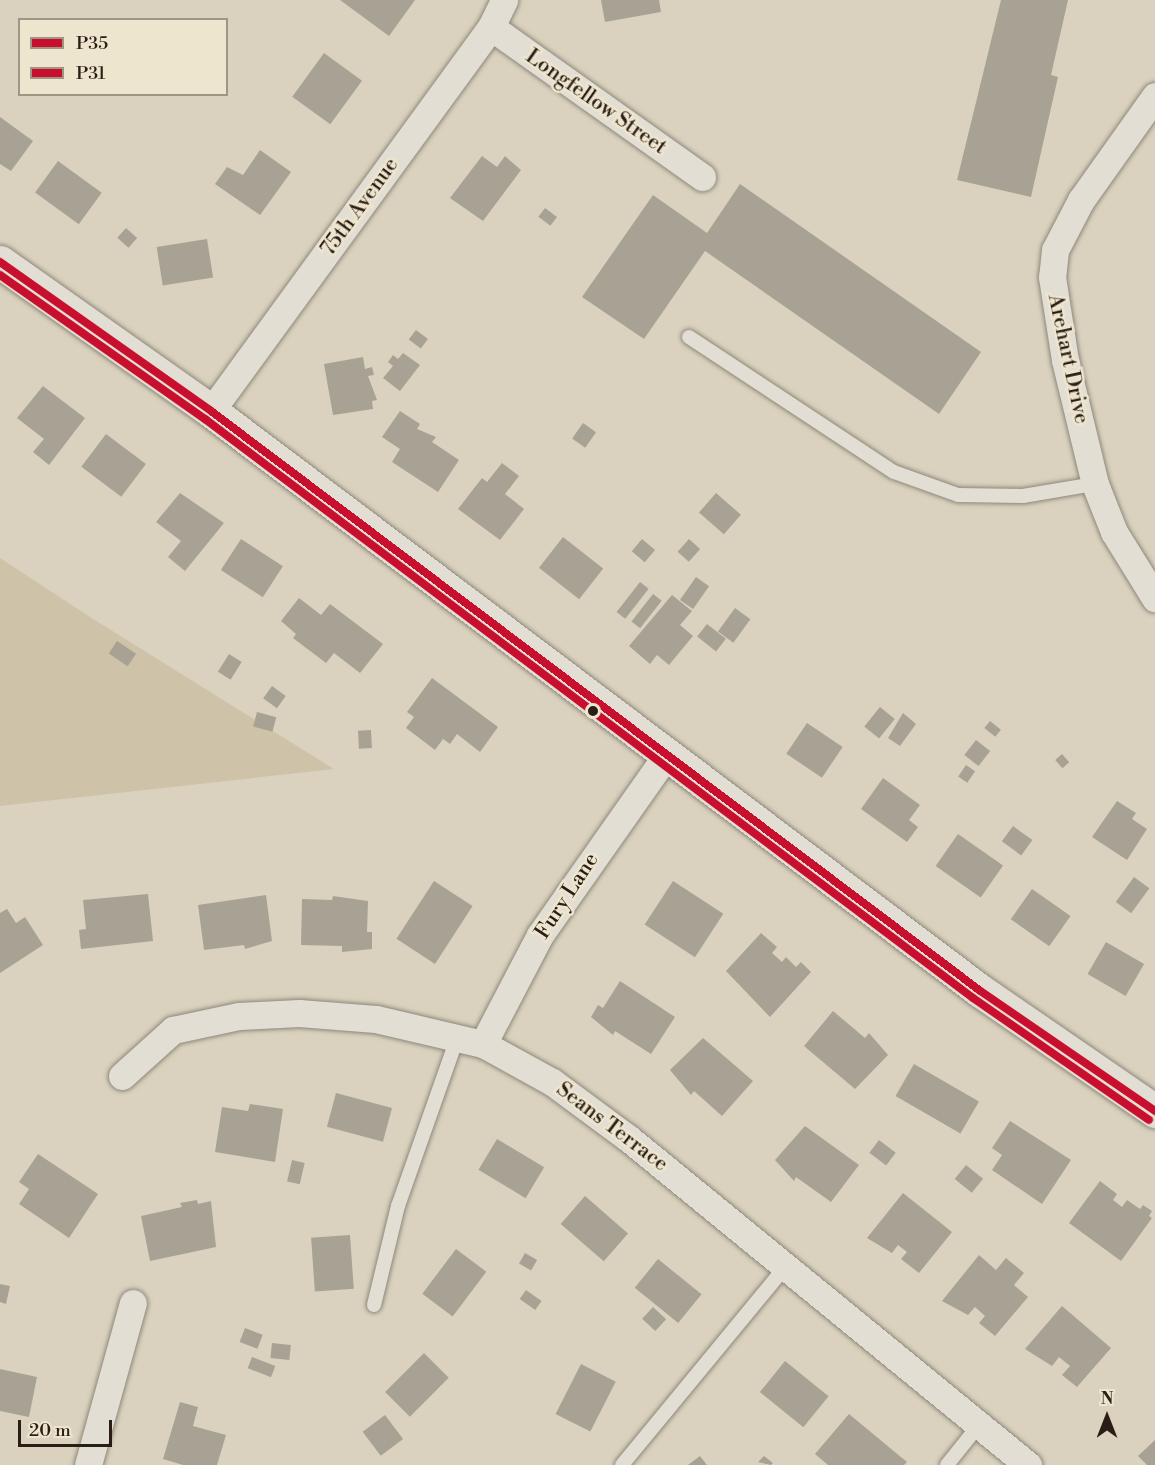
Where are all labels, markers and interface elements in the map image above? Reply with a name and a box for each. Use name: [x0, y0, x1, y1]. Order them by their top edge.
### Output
legend: [18, 18, 228, 96]
text: P35: [76, 32, 108, 55]
street label: Longfellow Street: [521, 44, 671, 160]
text: P31: [76, 62, 106, 85]
street label: 75th Avenue: [316, 153, 404, 261]
street label: Arehart Drive: [1042, 292, 1094, 426]
unlabelled marker: [587, 705, 599, 717]
street label: Fury Lane: [530, 848, 604, 944]
street label: Seans Terrace: [551, 1077, 673, 1177]
north arrow: [1077, 1387, 1137, 1447]
text: N: [1101, 1389, 1113, 1409]
scale bar: [21, 1408, 116, 1446]
text: 20 m: [29, 1419, 71, 1442]

